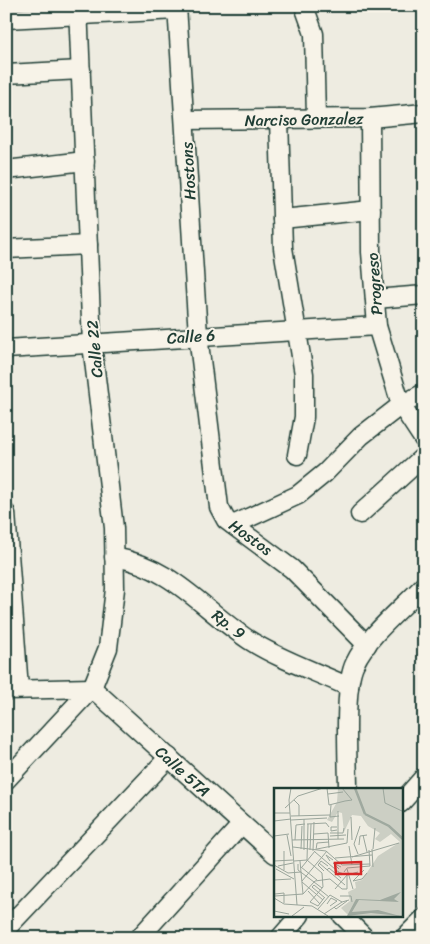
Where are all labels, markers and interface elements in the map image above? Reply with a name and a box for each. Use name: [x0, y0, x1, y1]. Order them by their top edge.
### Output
street label: Narciso Gonzalez: [244, 104, 364, 135]
street label: Hostons: [172, 141, 204, 201]
street label: Progreso: [358, 252, 391, 316]
street label: Calle 22: [78, 319, 111, 379]
street label: Calle 6: [166, 320, 216, 353]
street label: Hostos: [223, 511, 279, 564]
street label: Rp. 9: [205, 602, 252, 647]
street label: Calle 5TA: [148, 738, 217, 804]
inset map: [274, 788, 402, 916]

